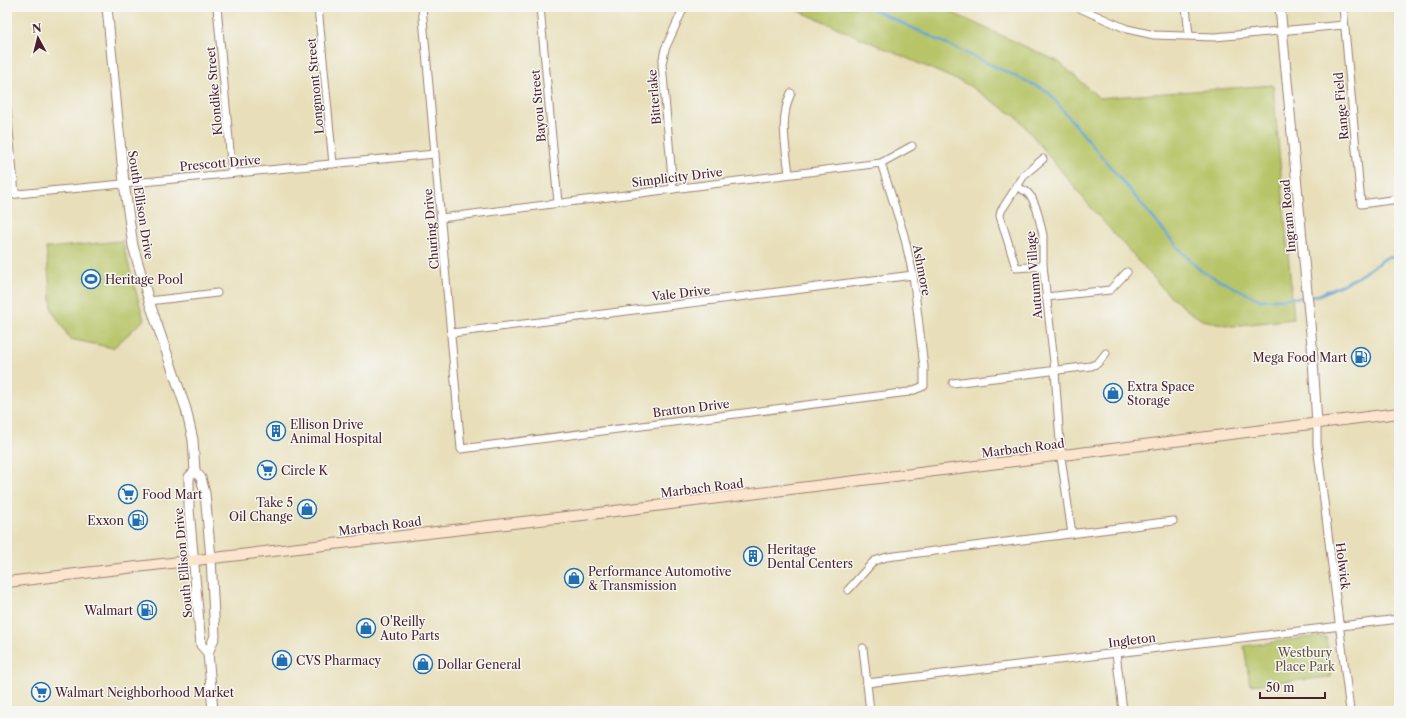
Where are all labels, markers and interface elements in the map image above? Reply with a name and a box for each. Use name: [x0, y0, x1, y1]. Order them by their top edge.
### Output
north arrow: [18, 18, 58, 58]
text: N: [31, 20, 43, 36]
street label: Longmont Street: [303, 37, 327, 135]
street label: Klondike Street: [203, 45, 225, 136]
street label: Bayou Street: [527, 68, 549, 143]
street label: Bitterlake: [644, 69, 664, 125]
street label: Range Field: [1331, 71, 1351, 140]
street label: South Ellison Drive: [125, 149, 157, 261]
street label: Prescott Drive: [179, 152, 261, 174]
street label: Simplicity Drive: [631, 164, 724, 190]
street label: Ingram Road: [1277, 178, 1299, 253]
street label: Churing Drive: [420, 188, 442, 270]
street label: Autumn Village: [1023, 230, 1045, 320]
street label: Ashmore: [910, 242, 934, 297]
sports icon: Heritage Pool: [80, 268, 102, 290]
place label: Heritage Pool: [105, 272, 184, 287]
street label: Vale Drive: [650, 282, 711, 304]
fuel station icon: Mega Food Mart: [1350, 346, 1372, 368]
place label: Mega Food Mart: [1253, 350, 1348, 365]
place label: Extra Space Storage: [1127, 379, 1195, 408]
shop icon: Extra Space Storage: [1102, 382, 1124, 404]
street label: Bratton Drive: [652, 396, 731, 420]
place label: Ellison Drive Animal Hospital: [289, 417, 383, 446]
building icon: Ellison Drive Animal Hospital: [265, 420, 287, 442]
street label: Marbach Road: [981, 435, 1066, 461]
supermarket icon: Circle K: [256, 459, 278, 481]
place label: Circle K: [281, 463, 329, 478]
street label: Marbach Road: [660, 475, 745, 501]
supermarket icon: Food Mart: [117, 483, 139, 505]
place label: Food Mart: [142, 487, 203, 502]
place label: Take 5 Oil Change: [229, 495, 293, 524]
shop icon: Take 5 Oil Change: [296, 498, 318, 520]
street label: South Ellison Drive: [171, 507, 195, 619]
fuel station icon: Exxon: [127, 509, 149, 531]
place label: Exxon: [87, 513, 124, 528]
street label: Marbach Road: [338, 513, 423, 539]
street label: Holwick: [1333, 541, 1353, 592]
place label: Heritage Dental Centers: [767, 542, 853, 571]
building icon: Heritage Dental Centers: [742, 545, 764, 567]
place label: Performance Automotive & Transmission: [588, 564, 732, 593]
shop icon: Performance Automotive & Transmission: [563, 567, 585, 589]
fuel station icon: Walmart: [136, 599, 158, 621]
place label: Walmart: [83, 603, 134, 618]
place label: O'Reilly Auto Parts: [379, 614, 440, 643]
shop icon: O'Reilly Auto Parts: [355, 617, 377, 639]
street label: Ingleton: [1107, 630, 1157, 650]
park label: Westbury Place Park: [1275, 645, 1336, 674]
shop icon: CVS Pharmacy: [271, 649, 293, 671]
place label: CVS Pharmacy: [296, 653, 382, 668]
shop icon: Dollar General: [412, 653, 434, 675]
place label: Dollar General: [437, 657, 522, 672]
scale bar: [1260, 674, 1325, 700]
text: 50 m: [1266, 680, 1295, 695]
supermarket icon: Walmart Neighborhood Market: [30, 681, 52, 703]
place label: Walmart Neighborhood Market: [54, 685, 235, 700]

